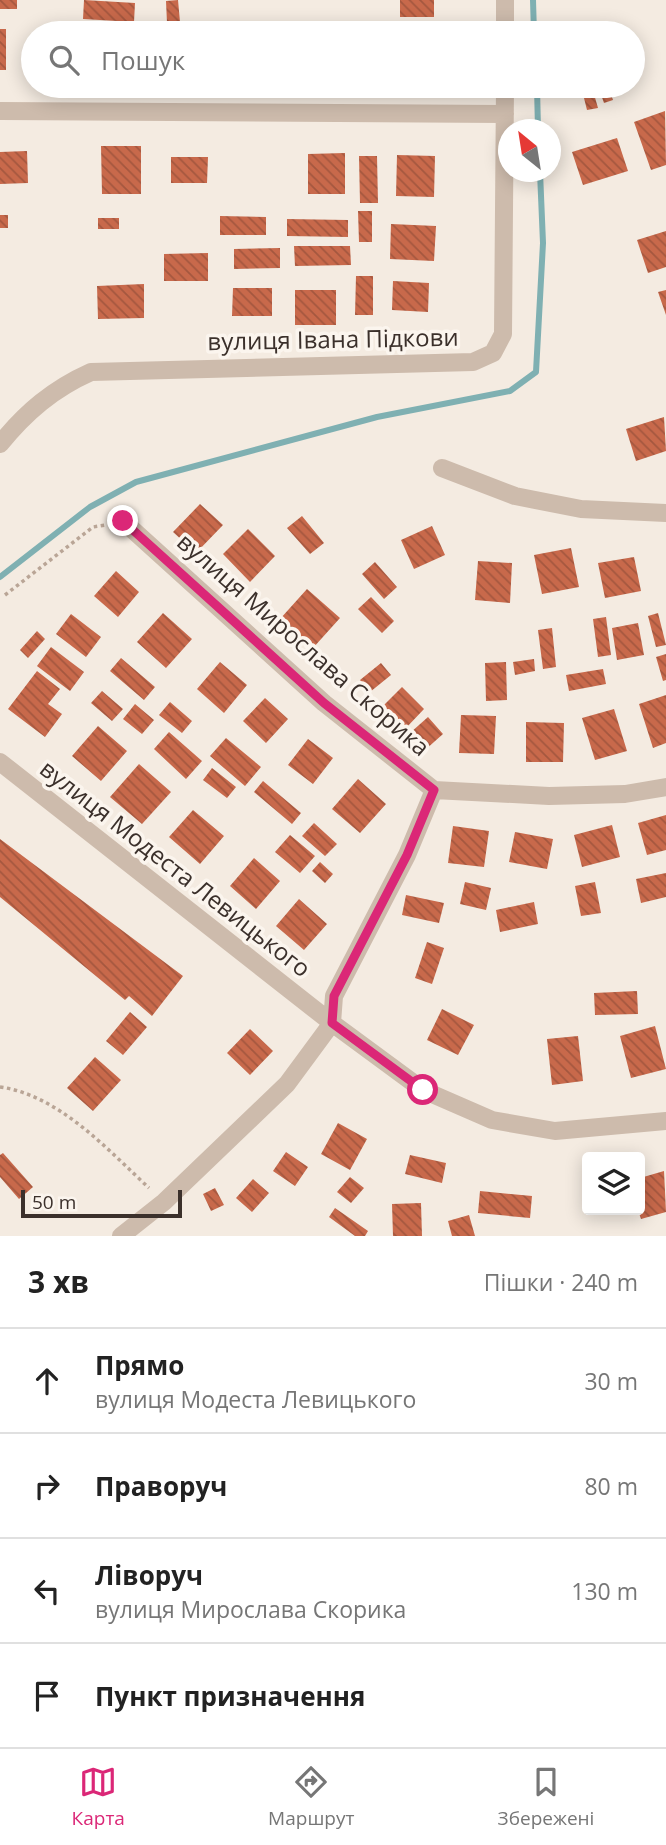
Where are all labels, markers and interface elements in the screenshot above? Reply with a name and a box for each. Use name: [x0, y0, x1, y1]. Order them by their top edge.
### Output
search box: [21, 21, 645, 98]
icon: search: [45, 41, 83, 79]
text: Пошук: [101, 42, 185, 78]
north arrow: [498, 119, 561, 182]
street label: вулиця Івана Підкови: [207, 320, 459, 357]
route end: [107, 505, 138, 536]
street label: вулиця Мирослава Скорика: [171, 525, 437, 763]
street label: вулиця Модеста Левицького: [34, 752, 318, 984]
route start: [407, 1074, 438, 1105]
map controls: [582, 1152, 645, 1215]
button: layers: [582, 1152, 645, 1215]
scale bar: [21, 1187, 182, 1219]
text: 50 m: [32, 1189, 76, 1215]
text: 3 хв: [28, 1261, 89, 1302]
text: Пішки · 240 m: [484, 1266, 638, 1298]
text: Прямо: [95, 1347, 184, 1383]
icon: ahead: [28, 1362, 66, 1400]
text: 30 m: [584, 1365, 638, 1397]
text: вулиця Модеста Левицького: [95, 1383, 416, 1415]
icon: right: [28, 1467, 66, 1505]
text: Праворуч: [95, 1468, 227, 1504]
text: 80 m: [584, 1470, 638, 1502]
text: Ліворуч: [95, 1557, 203, 1593]
icon: left: [28, 1572, 66, 1610]
text: 130 m: [571, 1575, 638, 1607]
text: вулиця Мирослава Скорика: [95, 1593, 406, 1625]
icon: arrive: [28, 1677, 66, 1715]
text: Пункт призначення: [95, 1678, 365, 1714]
tab: Карта: [72, 1763, 125, 1831]
tab: Маршрут: [268, 1763, 354, 1831]
tab: Збережені: [498, 1763, 594, 1831]

